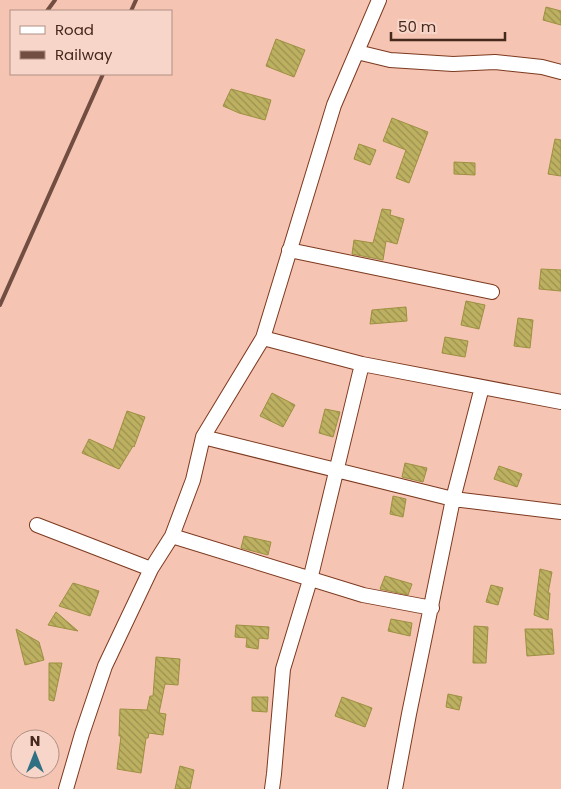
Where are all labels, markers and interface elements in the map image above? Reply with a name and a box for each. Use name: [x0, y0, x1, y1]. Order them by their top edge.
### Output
legend: [10, 10, 172, 75]
scale bar: [391, 10, 505, 42]
text: 50 m: [398, 16, 436, 37]
text: Road: [55, 19, 94, 40]
text: Railway: [55, 44, 113, 65]
north arrow: [10, 729, 60, 779]
text: N: [30, 731, 40, 751]

